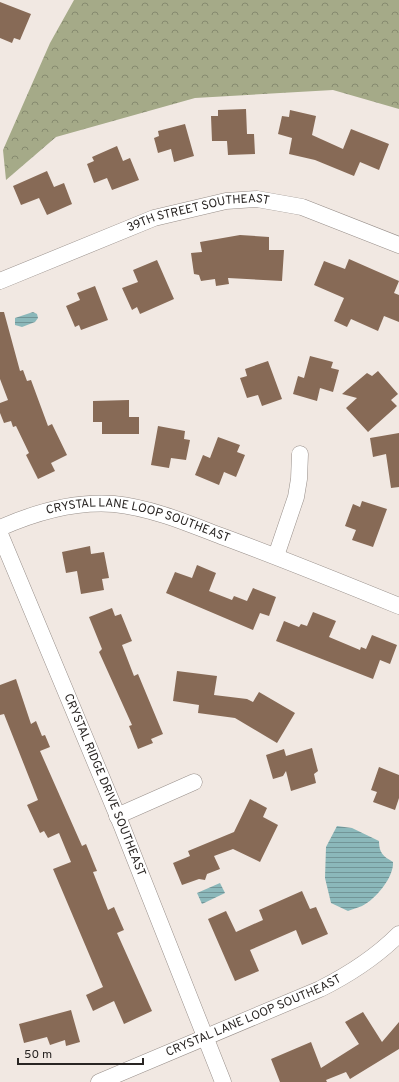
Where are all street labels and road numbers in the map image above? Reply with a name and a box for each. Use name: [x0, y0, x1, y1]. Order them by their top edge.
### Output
street label: 39TH STREET SOUTHEAST: [125, 191, 271, 236]
street label: CRYSTAL LANE LOOP SOUTHEAST: [44, 495, 232, 547]
street label: CRYSTAL RIDGE DRIVE SOUTHEAST: [60, 691, 149, 879]
street label: CRYSTAL LANE LOOP SOUTHEAST: [163, 971, 344, 1061]

